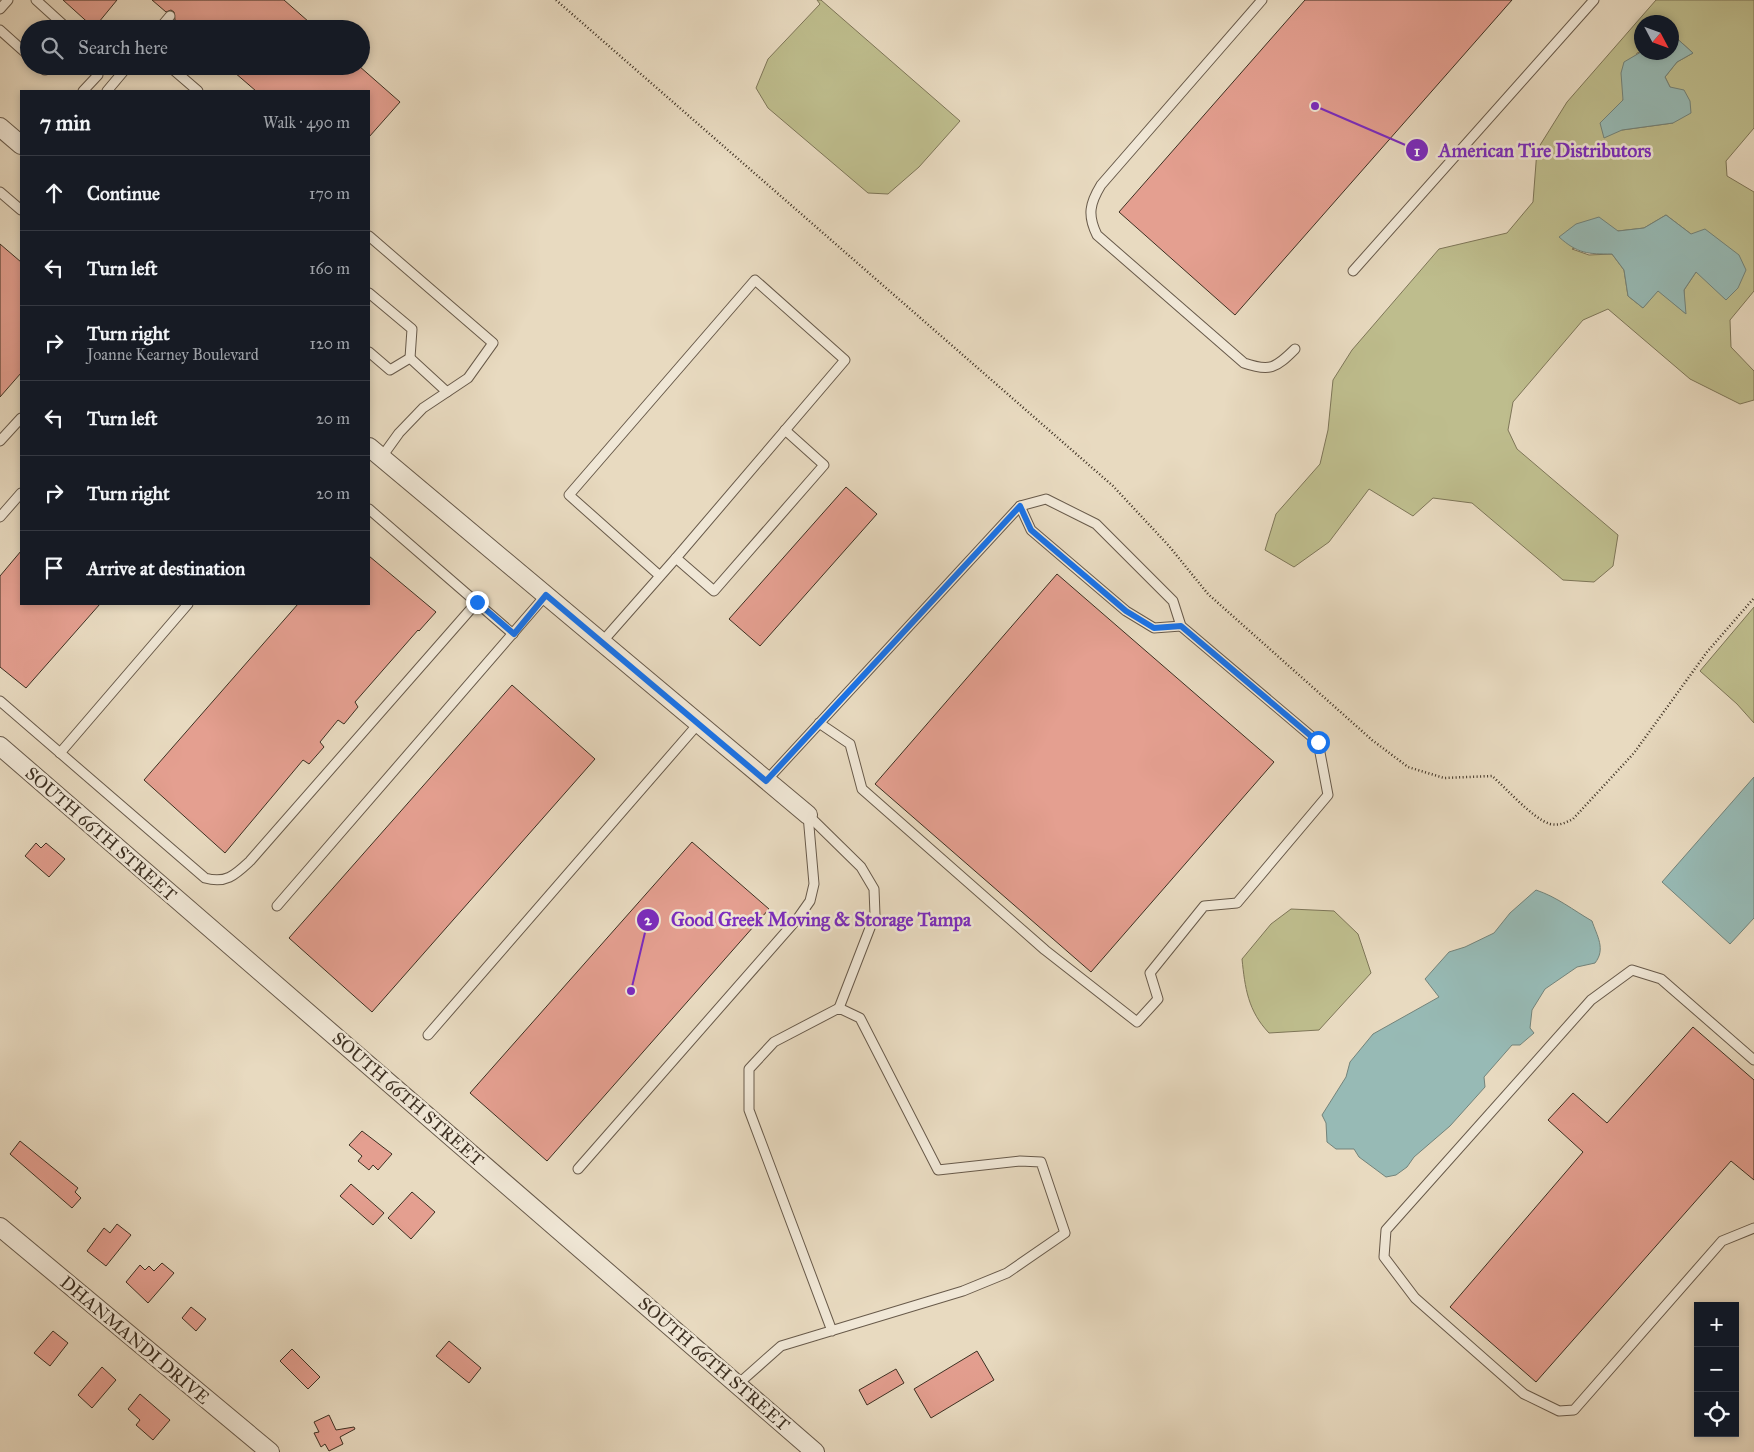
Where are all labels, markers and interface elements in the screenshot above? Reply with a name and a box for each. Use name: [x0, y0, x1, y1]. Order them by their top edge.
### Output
north arrow: [1634, 15, 1679, 60]
search box: [20, 20, 370, 75]
icon: search: [38, 34, 66, 62]
text: Search here: [78, 36, 168, 59]
text: 7 min: [40, 110, 91, 136]
text: Walk · 490 m: [263, 113, 350, 132]
callout: American Tire Distributors: [1404, 133, 1662, 167]
text: American Tire Distributors: [1437, 139, 1651, 162]
text: 1: [1414, 142, 1420, 160]
icon: ahead: [40, 179, 68, 207]
text: Continue: [87, 182, 160, 205]
text: 170 m: [309, 184, 350, 203]
icon: left: [40, 254, 68, 282]
text: Turn left: [87, 257, 157, 280]
text: 160 m: [309, 259, 350, 278]
text: Turn right: [87, 322, 170, 345]
icon: right: [40, 329, 68, 357]
text: 120 m: [310, 334, 350, 353]
text: Joanne Kearney Boulevard: [87, 345, 259, 364]
icon: left: [40, 404, 68, 432]
text: Turn left: [87, 407, 157, 430]
text: 20 m: [316, 409, 350, 428]
icon: right: [40, 479, 68, 507]
text: Turn right: [87, 482, 170, 505]
text: 20 m: [316, 484, 350, 503]
icon: arrive: [40, 554, 68, 582]
text: Arrive at destination: [87, 557, 245, 580]
route end: [466, 591, 489, 614]
route start: [1307, 731, 1330, 754]
street label: SOUTH 66TH STREET: [21, 762, 181, 906]
callout: Good Greek Moving & Storage Tampa: [636, 903, 981, 937]
text: Good Greek Moving & Storage Tampa: [671, 908, 972, 932]
text: 2: [644, 911, 652, 929]
street label: SOUTH 66TH STREET: [328, 1027, 488, 1171]
street label: DHANMANDI DRIVE: [56, 1271, 214, 1409]
street label: SOUTH 66TH STREET: [634, 1292, 794, 1436]
map controls: [1694, 1302, 1739, 1437]
button: +: [1694, 1302, 1739, 1347]
button: −: [1694, 1347, 1739, 1392]
button: locate: [1694, 1392, 1739, 1437]

